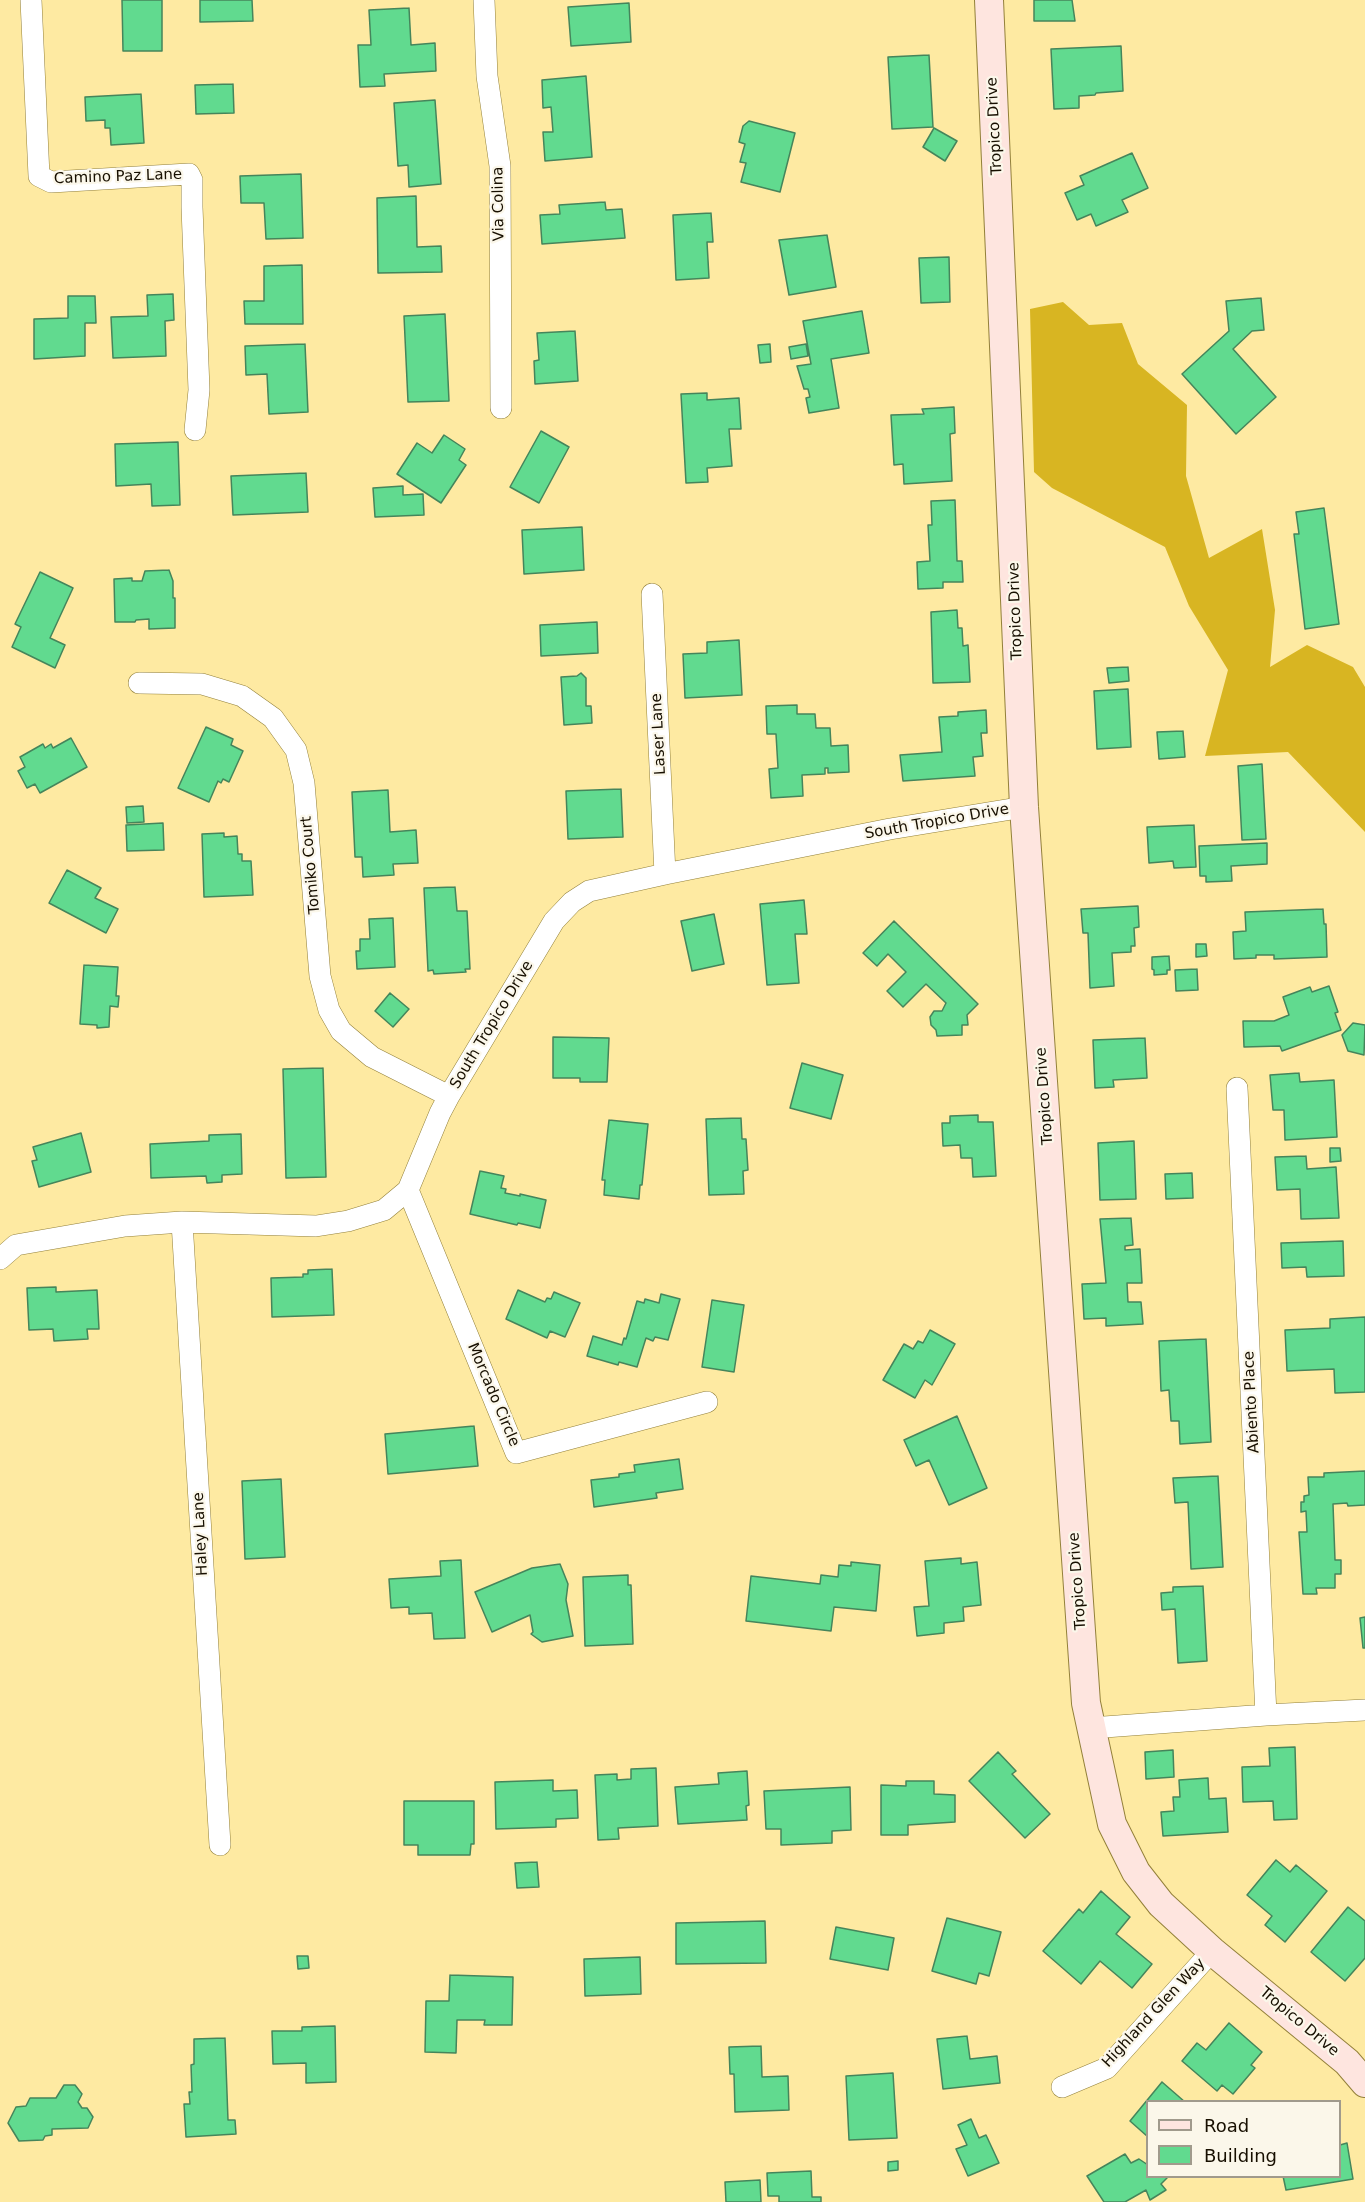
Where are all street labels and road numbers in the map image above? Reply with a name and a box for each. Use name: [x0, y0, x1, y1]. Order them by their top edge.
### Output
street label: Tropico Drive: [983, 77, 1007, 175]
street label: Camino Paz Lane: [54, 166, 182, 188]
street label: Via Colina: [489, 166, 509, 242]
street label: Tropico Drive: [1005, 562, 1027, 660]
street label: Laser Lane: [648, 693, 670, 775]
street label: South Tropico Drive: [863, 800, 1011, 844]
street label: Tomiko Court: [298, 815, 324, 915]
street label: South Tropico Drive: [447, 958, 537, 1092]
street label: Tropico Drive: [1033, 1047, 1057, 1145]
street label: Morcado Circle: [463, 1340, 523, 1450]
street label: Abiento Place: [1240, 1350, 1264, 1454]
street label: Haley Lane: [190, 1492, 212, 1576]
street label: Tropico Drive: [1066, 1532, 1090, 1630]
street label: Highland Glen Way: [1099, 1955, 1209, 2071]
street label: Tropico Drive: [1256, 1984, 1342, 2060]

